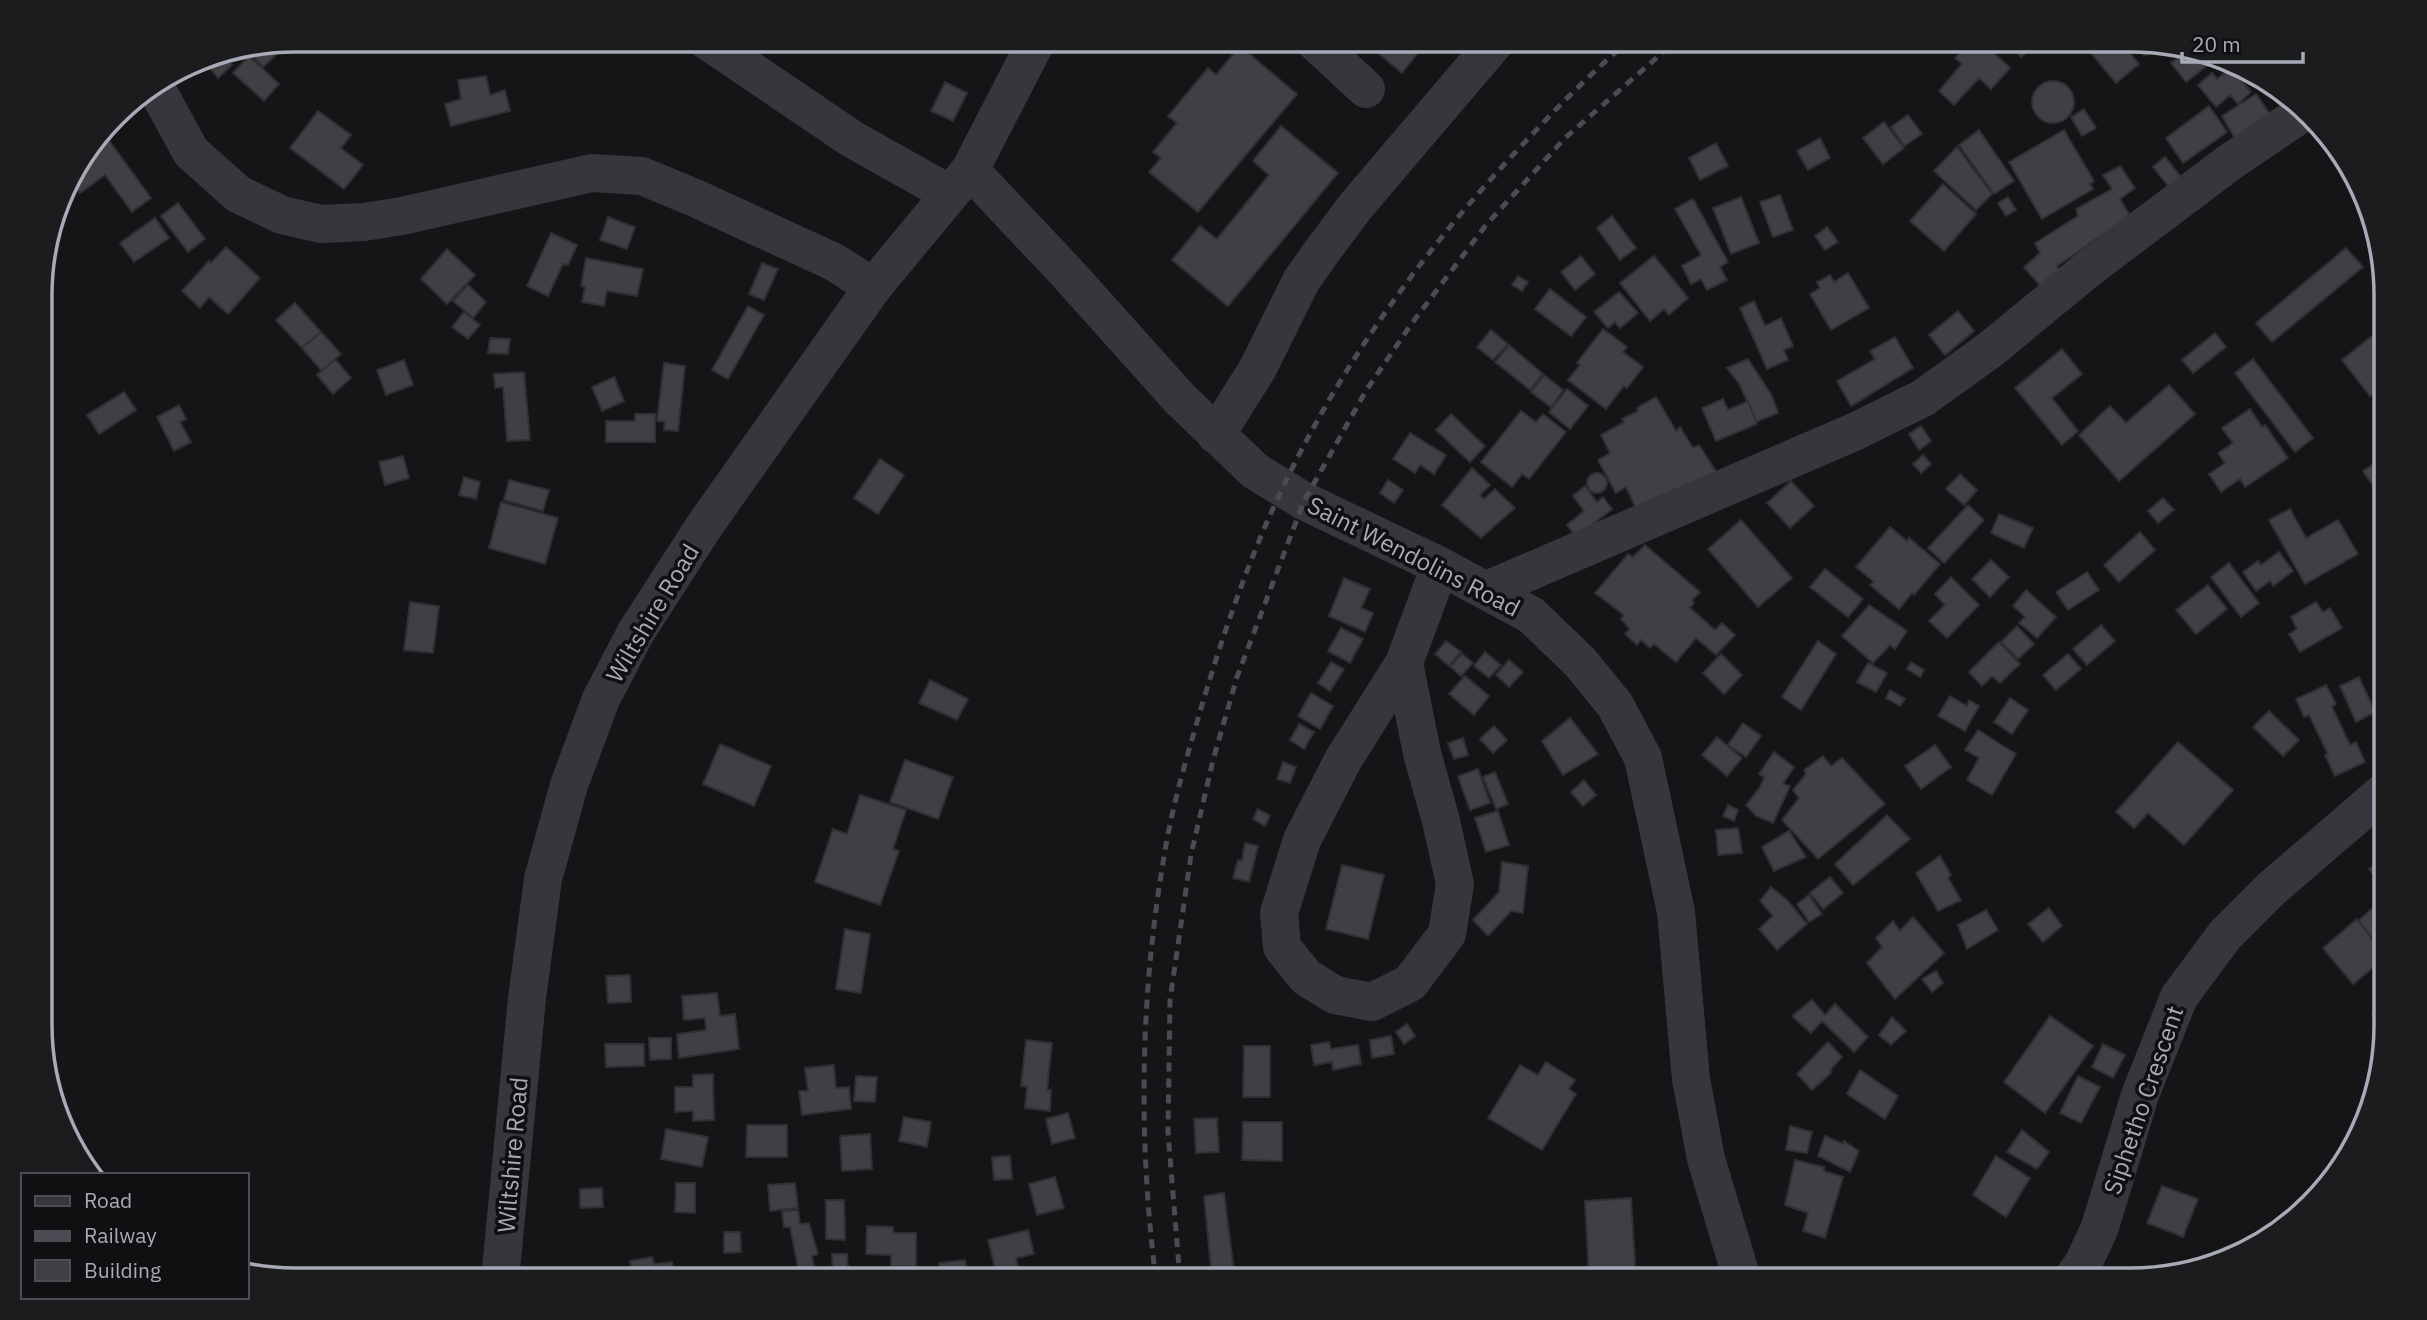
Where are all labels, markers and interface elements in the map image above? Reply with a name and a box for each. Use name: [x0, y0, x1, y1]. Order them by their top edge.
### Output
scale bar: [2182, 21, 2303, 65]
text: 20 m: [2192, 30, 2241, 58]
street label: Saint Wendolins Road: [1302, 489, 1526, 623]
street label: Wiltshire Road: [598, 538, 706, 688]
street label: Siphetho Crescent: [2096, 1001, 2190, 1199]
street label: Wiltshire Road: [489, 1076, 535, 1234]
legend: [21, 1173, 248, 1299]
text: Road: [84, 1186, 132, 1214]
text: Railway: [84, 1221, 157, 1249]
text: Building: [84, 1256, 161, 1284]

